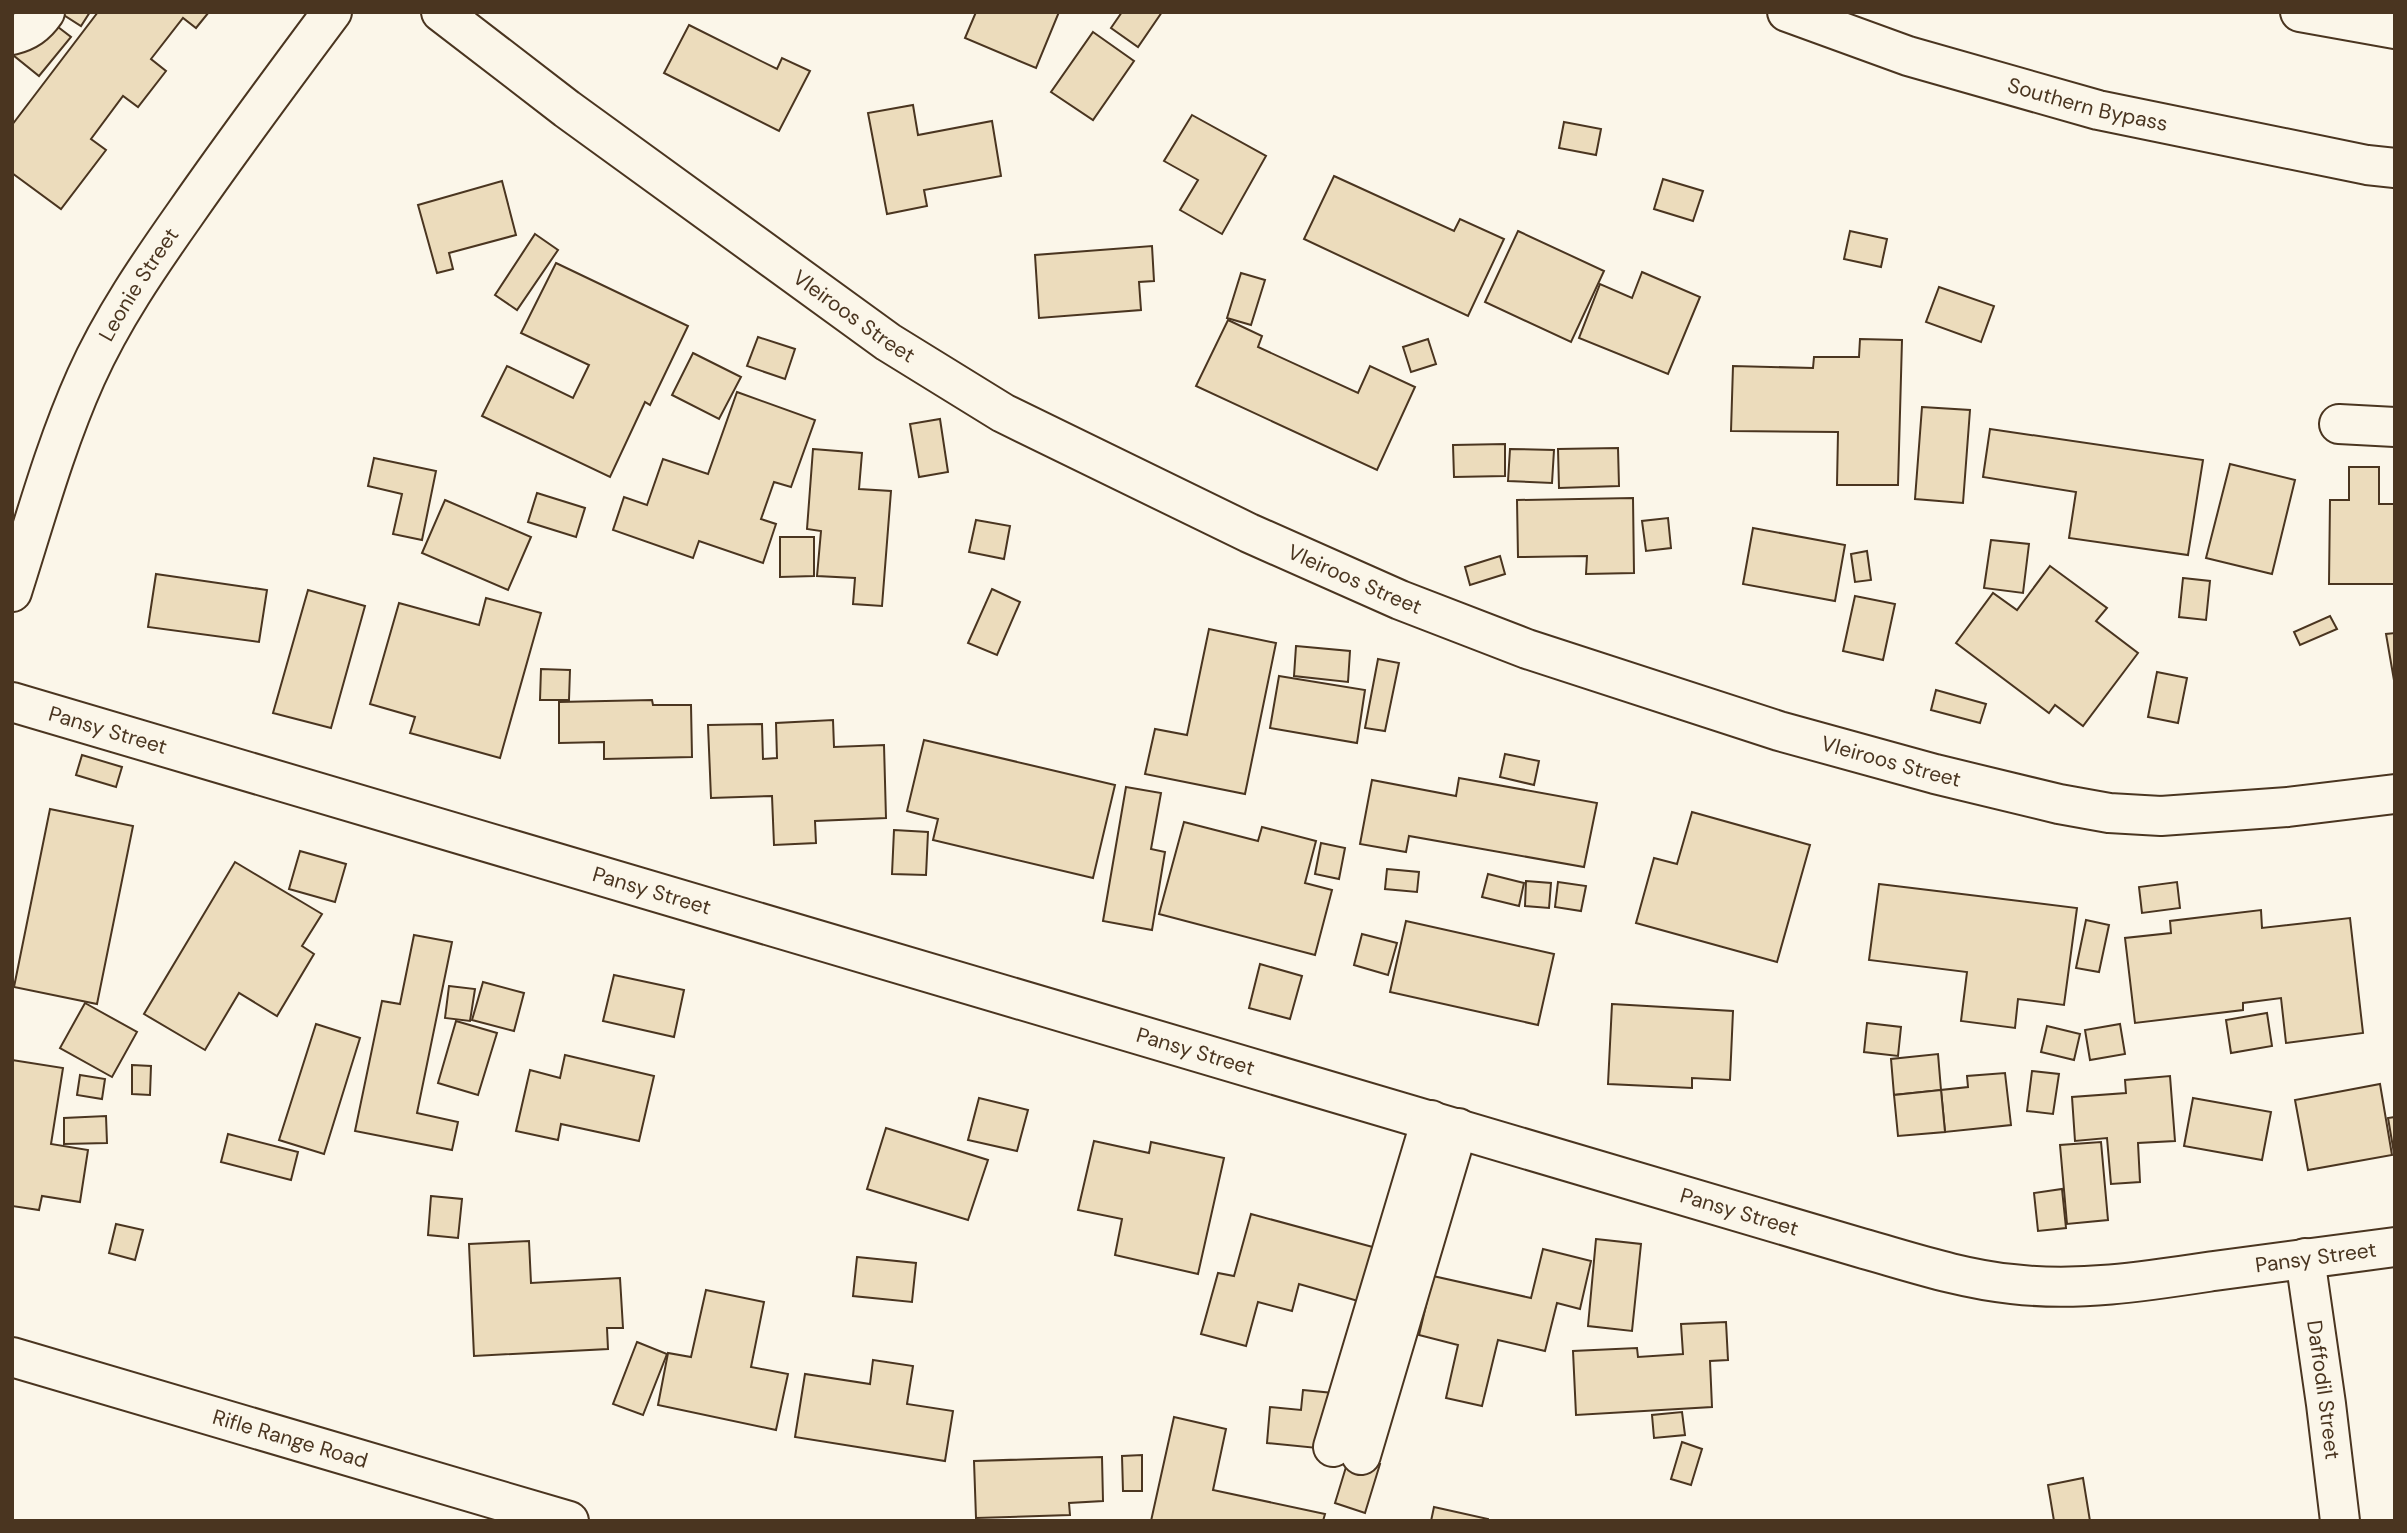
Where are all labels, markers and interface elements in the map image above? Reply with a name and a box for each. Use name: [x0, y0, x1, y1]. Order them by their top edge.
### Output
street label: Southern Bypass: [2004, 71, 2170, 138]
street label: Leonie Street: [92, 222, 185, 346]
street label: Vleiroos Street: [787, 263, 920, 369]
street label: Vleiroos Street: [1283, 538, 1426, 621]
street label: Pansy Street: [45, 700, 170, 761]
street label: Vleiroos Street: [1818, 729, 1964, 794]
street label: Pansy Street: [589, 860, 714, 922]
street label: Pansy Street: [1133, 1021, 1258, 1082]
street label: Pansy Street: [1677, 1181, 1802, 1243]
street label: Pansy Street: [2253, 1236, 2378, 1279]
street label: Daffodil Street: [2300, 1318, 2347, 1461]
street label: Rifle Range Road: [209, 1403, 371, 1475]

